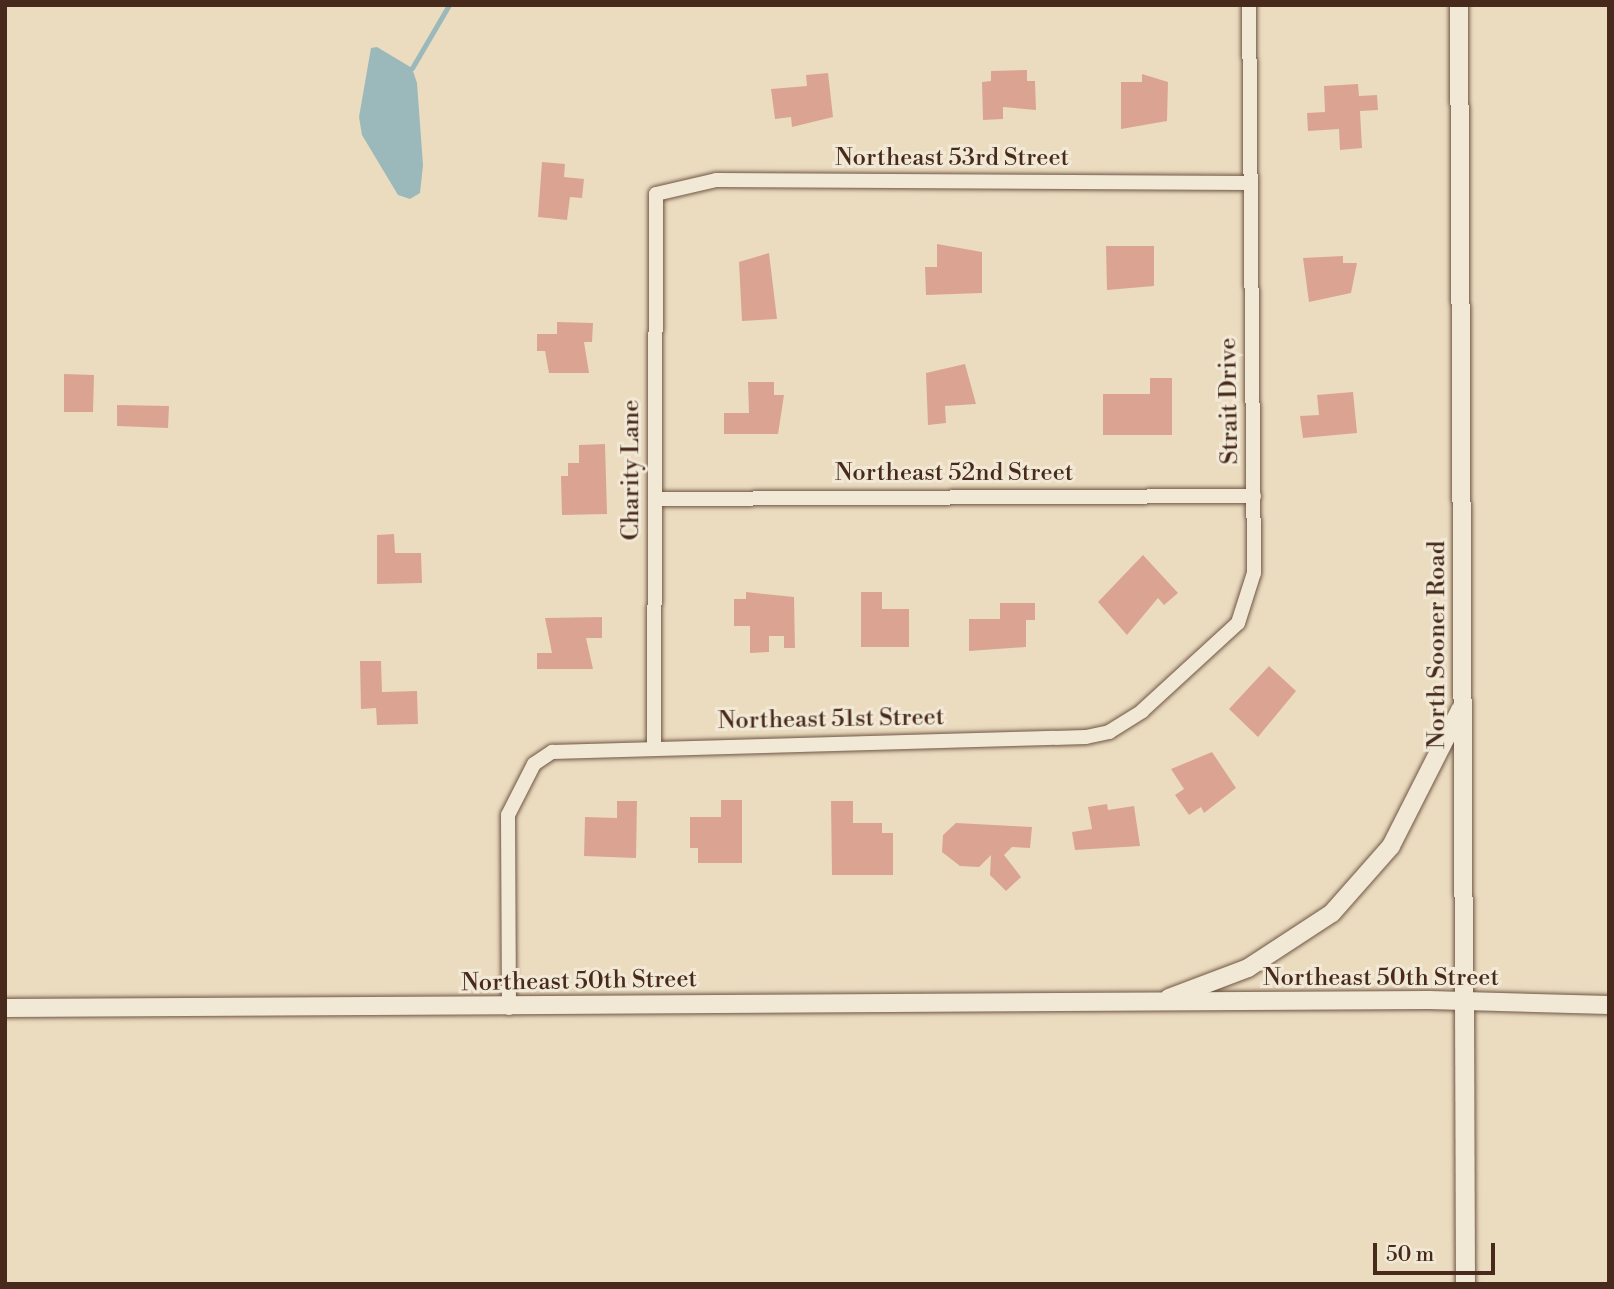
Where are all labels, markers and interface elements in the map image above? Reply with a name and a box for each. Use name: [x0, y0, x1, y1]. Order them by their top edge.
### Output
street label: Northeast 53rd Street: [835, 145, 1069, 173]
street label: Strait Drive: [1214, 337, 1246, 465]
street label: Charity Lane: [618, 400, 646, 540]
street label: Northeast 52nd Street: [835, 460, 1073, 488]
street label: North Sooner Road: [1424, 541, 1452, 749]
street label: Northeast 51st Street: [718, 704, 944, 736]
street label: Northeast 50th Street: [1263, 965, 1499, 993]
street label: Northeast 50th Street: [461, 966, 697, 998]
scale bar: [1376, 1230, 1498, 1274]
text: 50 m: [1386, 1242, 1434, 1268]

